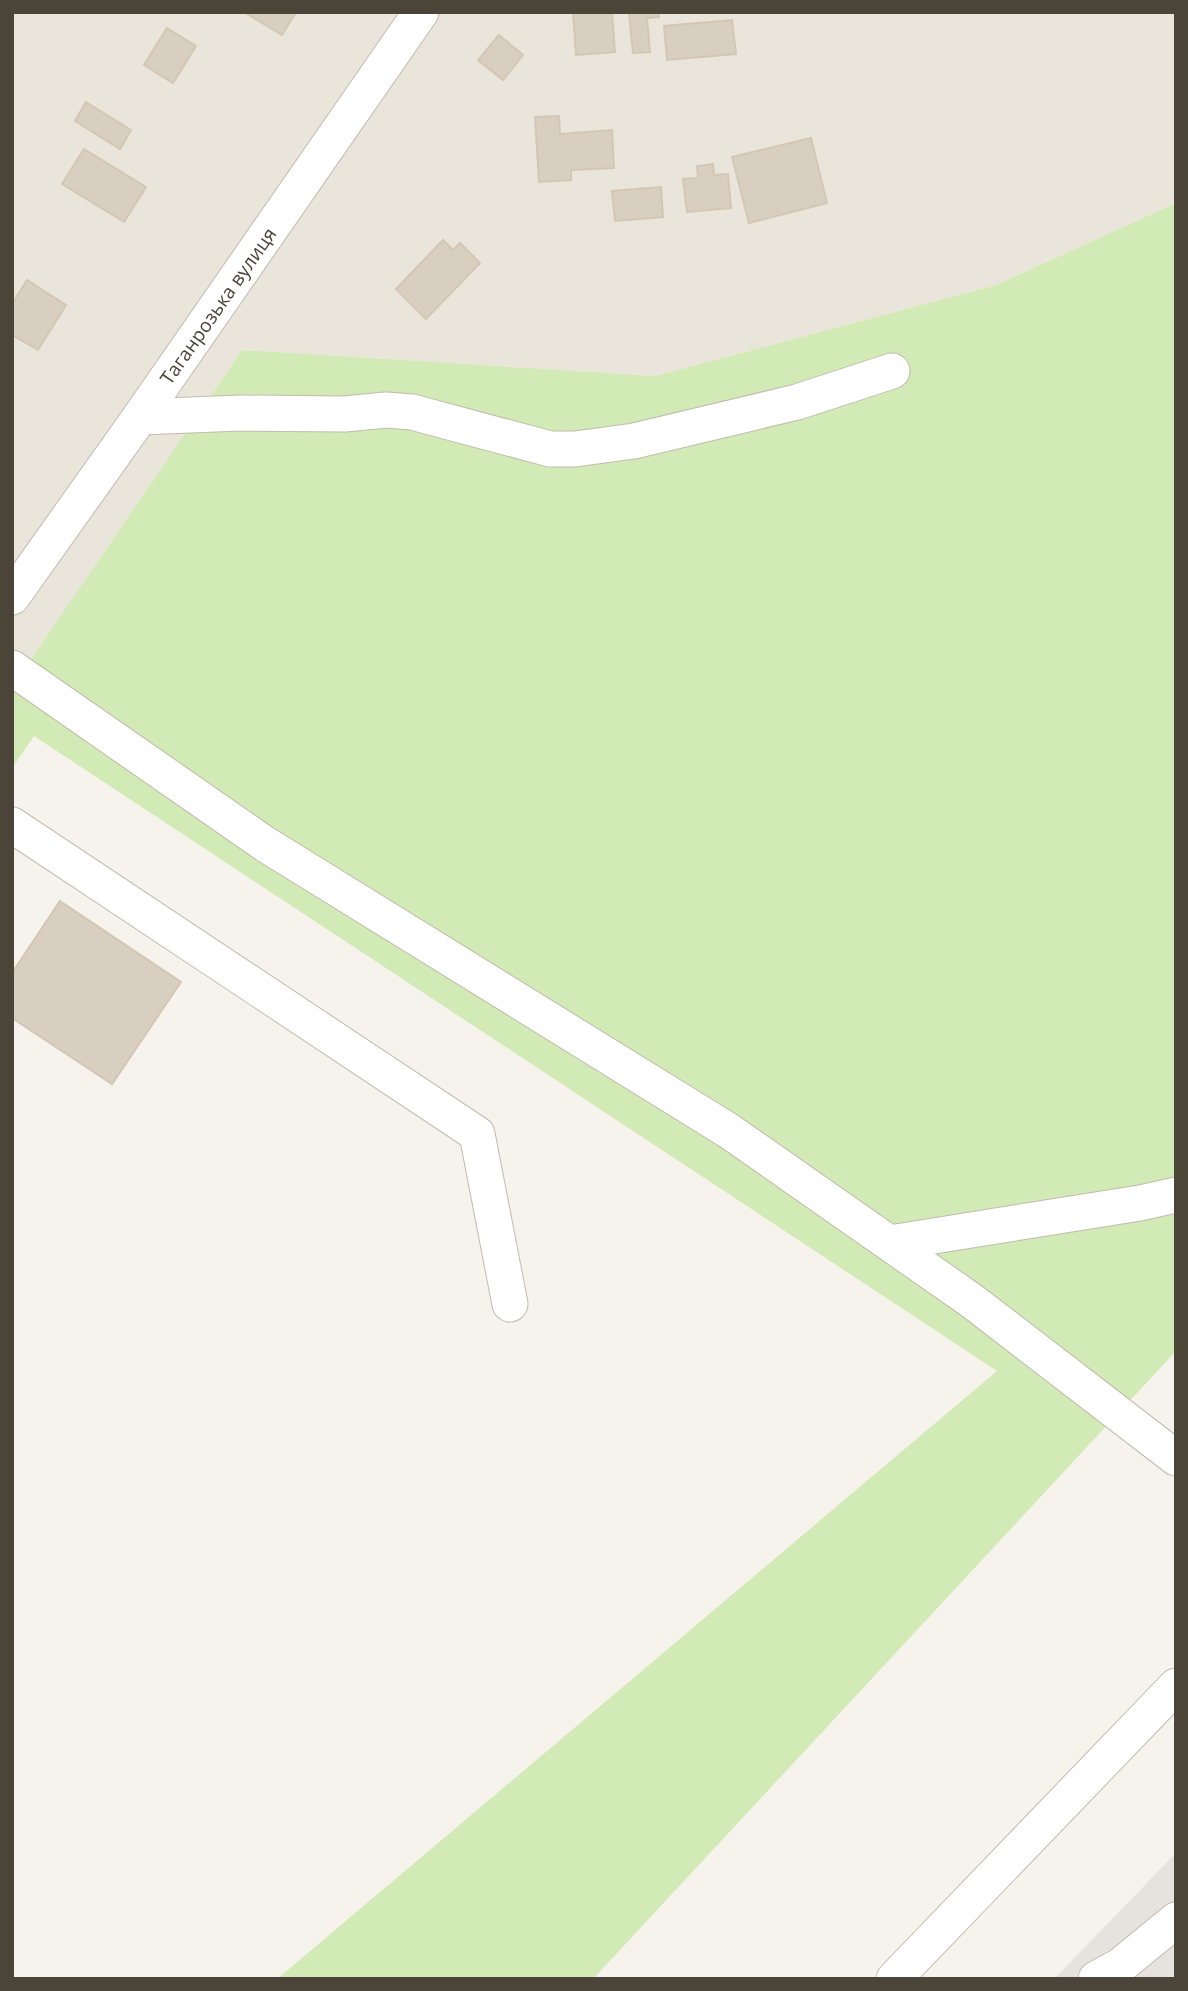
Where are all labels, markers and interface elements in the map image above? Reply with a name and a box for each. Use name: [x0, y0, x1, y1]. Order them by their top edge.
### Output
street label: Таганрозька вулиця: [154, 222, 282, 390]

